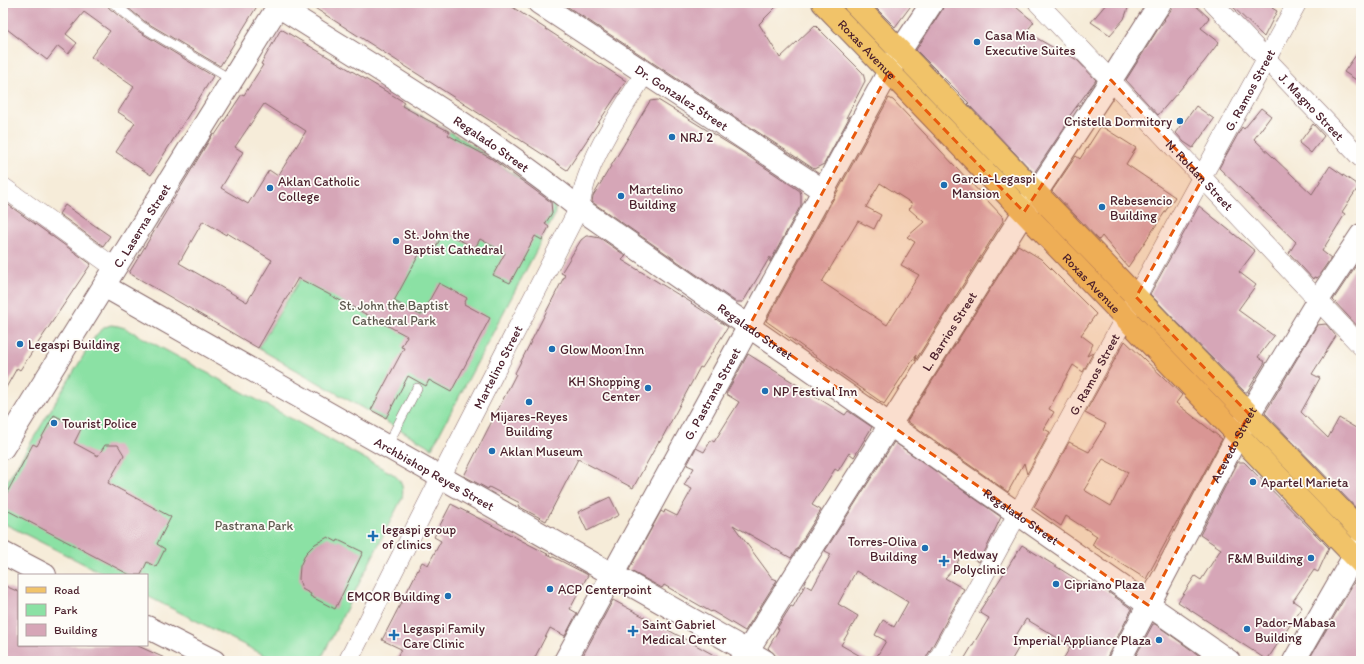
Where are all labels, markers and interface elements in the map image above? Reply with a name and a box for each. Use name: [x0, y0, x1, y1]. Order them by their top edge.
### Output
street label: Roxas Avenue: [835, 16, 900, 82]
place label: Casa Mia Executive Suites: [985, 28, 1076, 58]
marker: Casa Mia Executive Suites: [972, 37, 982, 47]
street label: G. Ramos Street: [1221, 46, 1278, 133]
street label: Dr. Gonzalez Street: [632, 61, 731, 133]
street label: J. Magno Street: [1276, 70, 1348, 143]
street label: Regalado Street: [451, 112, 532, 175]
place label: Cristella Dormitory: [1064, 114, 1172, 129]
marker: Cristella Dormitory: [1175, 116, 1185, 126]
place label: NRJ 2: [680, 130, 713, 145]
marker: NRJ 2: [667, 132, 677, 142]
street label: N. Roldan Street: [1163, 136, 1237, 213]
place label: Garcia-Legaspi Mansion: [952, 171, 1035, 201]
place label: Aklan Catholic College: [278, 174, 360, 204]
marker: Garcia-Legaspi Mansion: [939, 180, 949, 190]
street label: C. Laserna Street: [110, 181, 173, 270]
place label: Martelino Building: [629, 182, 683, 212]
marker: Aklan Catholic College: [265, 183, 275, 193]
marker: Martelino Building: [616, 191, 626, 201]
place label: Rebesencio Building: [1110, 193, 1173, 223]
marker: Rebesencio Building: [1097, 202, 1107, 212]
place label: St. John the Baptist Cathedral: [404, 227, 503, 257]
marker: St. John the Baptist Cathedral: [391, 236, 401, 246]
street label: Roxas Avenue: [1060, 250, 1124, 316]
street label: L. Barrios Street: [918, 289, 980, 374]
park label: St. John the Baptist Cathedral Park: [339, 298, 449, 328]
street label: Regalado Street: [715, 300, 796, 363]
street label: Martelino Street: [470, 322, 525, 411]
street label: G. Ramos Street: [1066, 331, 1122, 418]
place label: Legaspi Building: [28, 337, 120, 352]
marker: Legaspi Building: [15, 339, 25, 349]
place label: Glow Moon Inn: [560, 342, 644, 357]
marker: Glow Moon Inn: [547, 344, 557, 354]
street label: G. Pastrana Street: [680, 345, 743, 443]
place label: KH Shopping Center: [568, 374, 641, 404]
marker: KH Shopping Center: [643, 383, 653, 393]
place label: NP Festival Inn: [773, 384, 858, 399]
marker: NP Festival Inn: [760, 386, 770, 396]
marker: Mijares-Reyes Building: [524, 397, 534, 407]
street label: Acevedo Street: [1207, 403, 1260, 485]
place label: Mijares-Reyes Building: [490, 409, 568, 439]
place label: Tourist Police: [62, 416, 137, 431]
marker: Tourist Police: [49, 418, 59, 428]
street label: Archbishop Reyes Street: [372, 434, 497, 513]
place label: Aklan Museum: [500, 444, 583, 459]
marker: Aklan Museum: [487, 446, 497, 456]
place label: Apartel Marieta: [1261, 475, 1349, 490]
marker: Apartel Marieta: [1248, 477, 1258, 487]
street label: Regalado Street: [981, 485, 1062, 548]
park label: Pastrana Park: [215, 518, 293, 533]
place label: legaspi group of clinics: [382, 522, 456, 552]
marker: legaspi group of clinics: [367, 530, 379, 542]
place label: Torres-Oliva Building: [848, 534, 917, 564]
marker: Torres-Oliva Building: [920, 543, 930, 553]
place label: Medway Polyclinic: [953, 547, 1006, 577]
place label: F&M Building: [1228, 551, 1303, 566]
marker: F&M Building: [1306, 553, 1316, 563]
marker: Medway Polyclinic: [938, 555, 950, 567]
legend: [18, 574, 148, 646]
place label: Cipriano Plaza: [1064, 577, 1145, 592]
marker: Cipriano Plaza: [1051, 579, 1061, 589]
place label: ACP Centerpoint: [558, 582, 652, 597]
text: Road: [54, 583, 80, 597]
marker: ACP Centerpoint: [545, 584, 555, 594]
place label: EMCOR Building: [347, 589, 440, 604]
marker: EMCOR Building: [443, 591, 453, 601]
text: Park: [54, 603, 78, 617]
place label: Pador-Mabasa Building: [1255, 615, 1336, 645]
place label: Saint Gabriel Medical Center: [642, 617, 727, 647]
place label: Legaspi Family Care Clinic: [403, 621, 485, 651]
text: Building: [54, 623, 98, 637]
marker: Pador-Mabasa Building: [1242, 624, 1252, 634]
marker: Saint Gabriel Medical Center: [627, 625, 639, 637]
marker: Legaspi Family Care Clinic: [388, 629, 400, 641]
place label: Imperial Appliance Plaza: [1013, 633, 1152, 648]
marker: Imperial Appliance Plaza: [1154, 635, 1164, 645]

